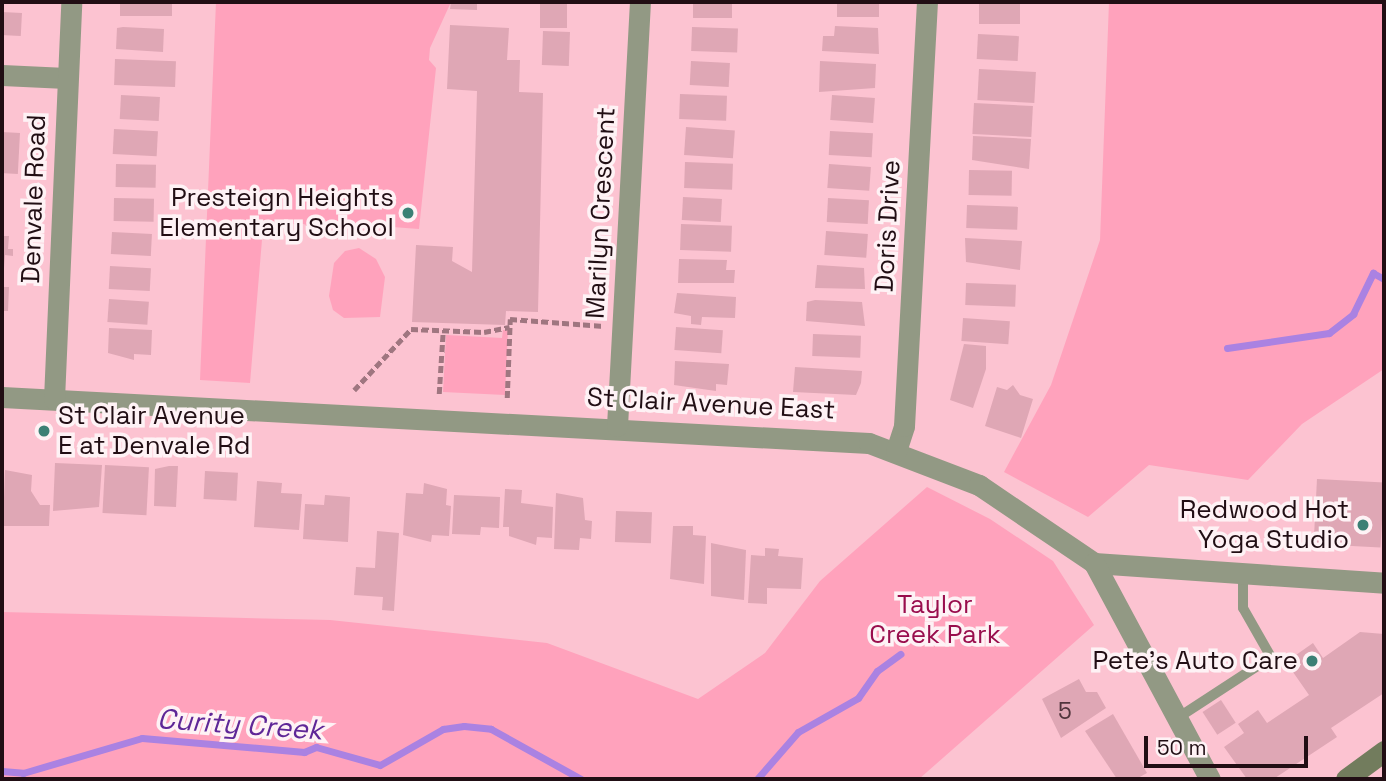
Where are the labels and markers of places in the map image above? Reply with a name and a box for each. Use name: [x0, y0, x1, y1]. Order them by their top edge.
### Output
place label: Presteign Heights Elementary School: [159, 182, 394, 244]
marker: Presteign Heights Elementary School: [400, 205, 416, 221]
place label: St Clair Avenue E at Denvale Rd: [58, 400, 250, 462]
marker: St Clair Avenue E at Denvale Rd: [36, 423, 52, 439]
place label: Redwood Hot Yoga Studio: [1180, 494, 1349, 556]
marker: Redwood Hot Yoga Studio: [1355, 517, 1371, 533]
place label: Pete's Auto Care: [1092, 645, 1298, 677]
marker: Pete's Auto Care: [1304, 653, 1320, 669]

